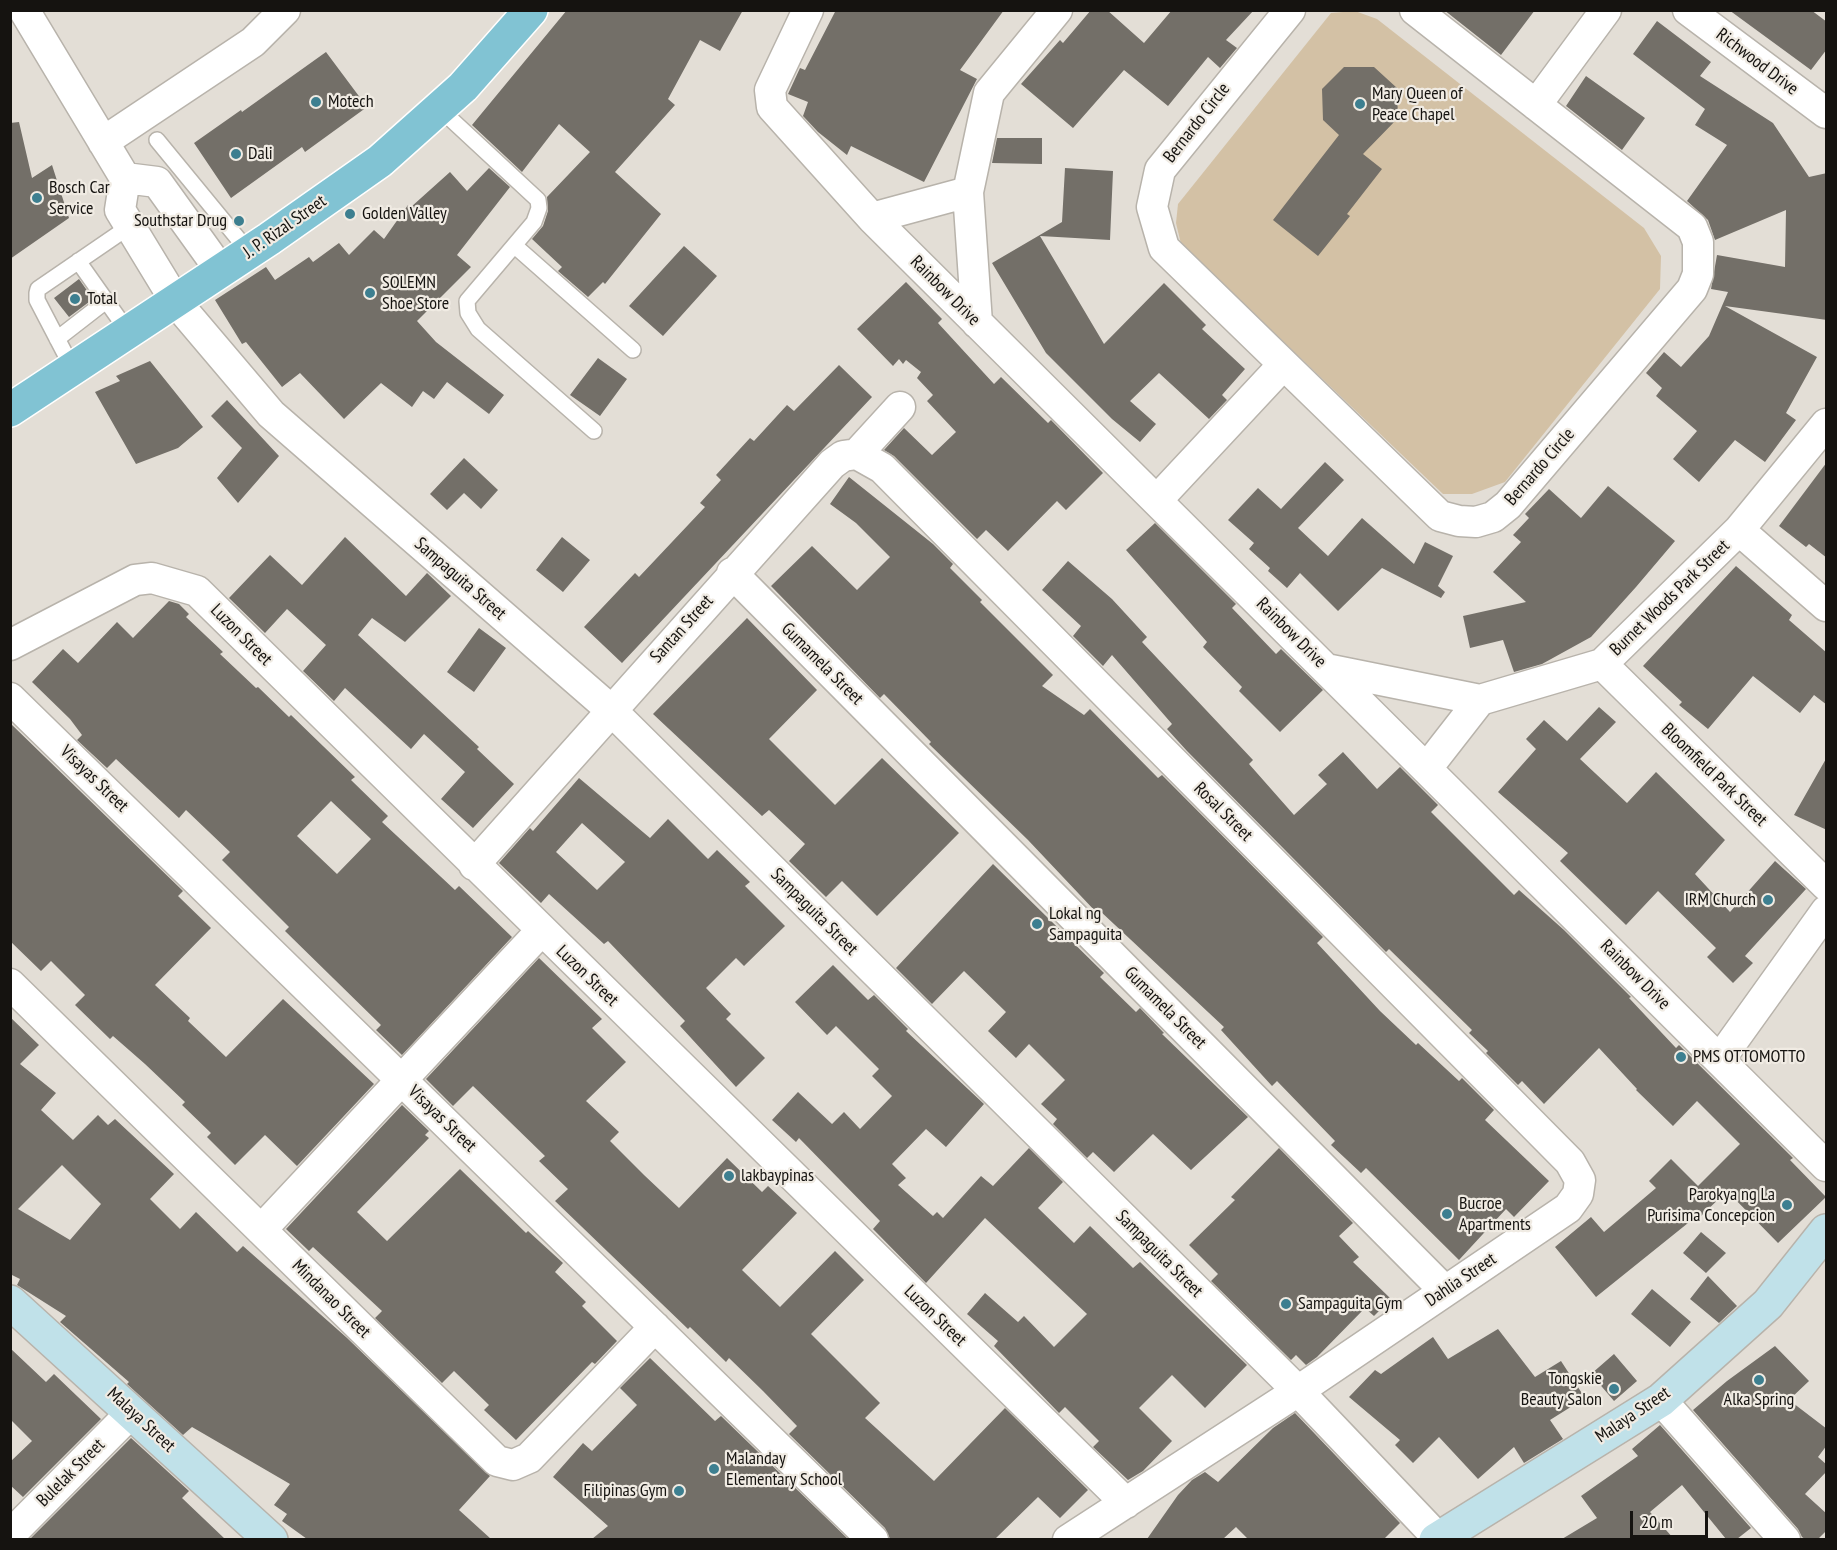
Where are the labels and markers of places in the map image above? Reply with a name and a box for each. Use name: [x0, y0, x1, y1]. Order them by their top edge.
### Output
place label: Mary Queen of Peace Chapel: [1372, 83, 1463, 125]
place label: Motech: [328, 91, 374, 113]
marker: Motech: [309, 95, 323, 109]
marker: Mary Queen of Peace Chapel: [1353, 97, 1367, 111]
place label: Dali: [248, 143, 273, 165]
marker: Dali: [229, 147, 243, 161]
place label: Bosch Car Service: [49, 177, 110, 219]
marker: Bosch Car Service: [30, 191, 44, 205]
place label: Golden Valley: [362, 203, 447, 225]
marker: Golden Valley: [343, 207, 357, 221]
place label: Southstar Drug: [134, 210, 227, 232]
marker: Southstar Drug: [232, 214, 246, 228]
place label: SOLEMN Shoe Store: [382, 272, 449, 314]
marker: SOLEMN Shoe Store: [363, 286, 377, 300]
place label: Total: [87, 288, 117, 310]
marker: Total: [68, 292, 82, 306]
place label: IRM Church: [1685, 889, 1756, 911]
marker: IRM Church: [1761, 893, 1775, 907]
place label: Lokal ng Sampaguita: [1049, 903, 1122, 946]
marker: Lokal ng Sampaguita: [1030, 917, 1044, 931]
place label: PMS OTTOMOTTO: [1693, 1046, 1805, 1068]
marker: PMS OTTOMOTTO: [1674, 1050, 1688, 1064]
place label: lakbaypinas: [741, 1165, 814, 1187]
marker: lakbaypinas: [722, 1169, 736, 1183]
place label: Parokya ng La Purisima Concepcion: [1647, 1184, 1775, 1226]
place label: Bucroe Apartments: [1459, 1193, 1531, 1236]
marker: Parokya ng La Purisima Concepcion: [1780, 1198, 1794, 1212]
marker: Bucroe Apartments: [1440, 1207, 1454, 1221]
place label: Sampaguita Gym: [1298, 1293, 1402, 1315]
marker: Sampaguita Gym: [1279, 1297, 1293, 1311]
place label: Tongskie Beauty Salon: [1521, 1368, 1602, 1410]
marker: Alka Spring: [1752, 1373, 1766, 1387]
marker: Tongskie Beauty Salon: [1607, 1382, 1621, 1396]
place label: Alka Spring: [1724, 1389, 1794, 1411]
place label: Malanday Elementary School: [726, 1448, 842, 1490]
marker: Malanday Elementary School: [707, 1462, 721, 1476]
place label: Filipinas Gym: [583, 1480, 667, 1502]
marker: Filipinas Gym: [672, 1484, 686, 1498]

